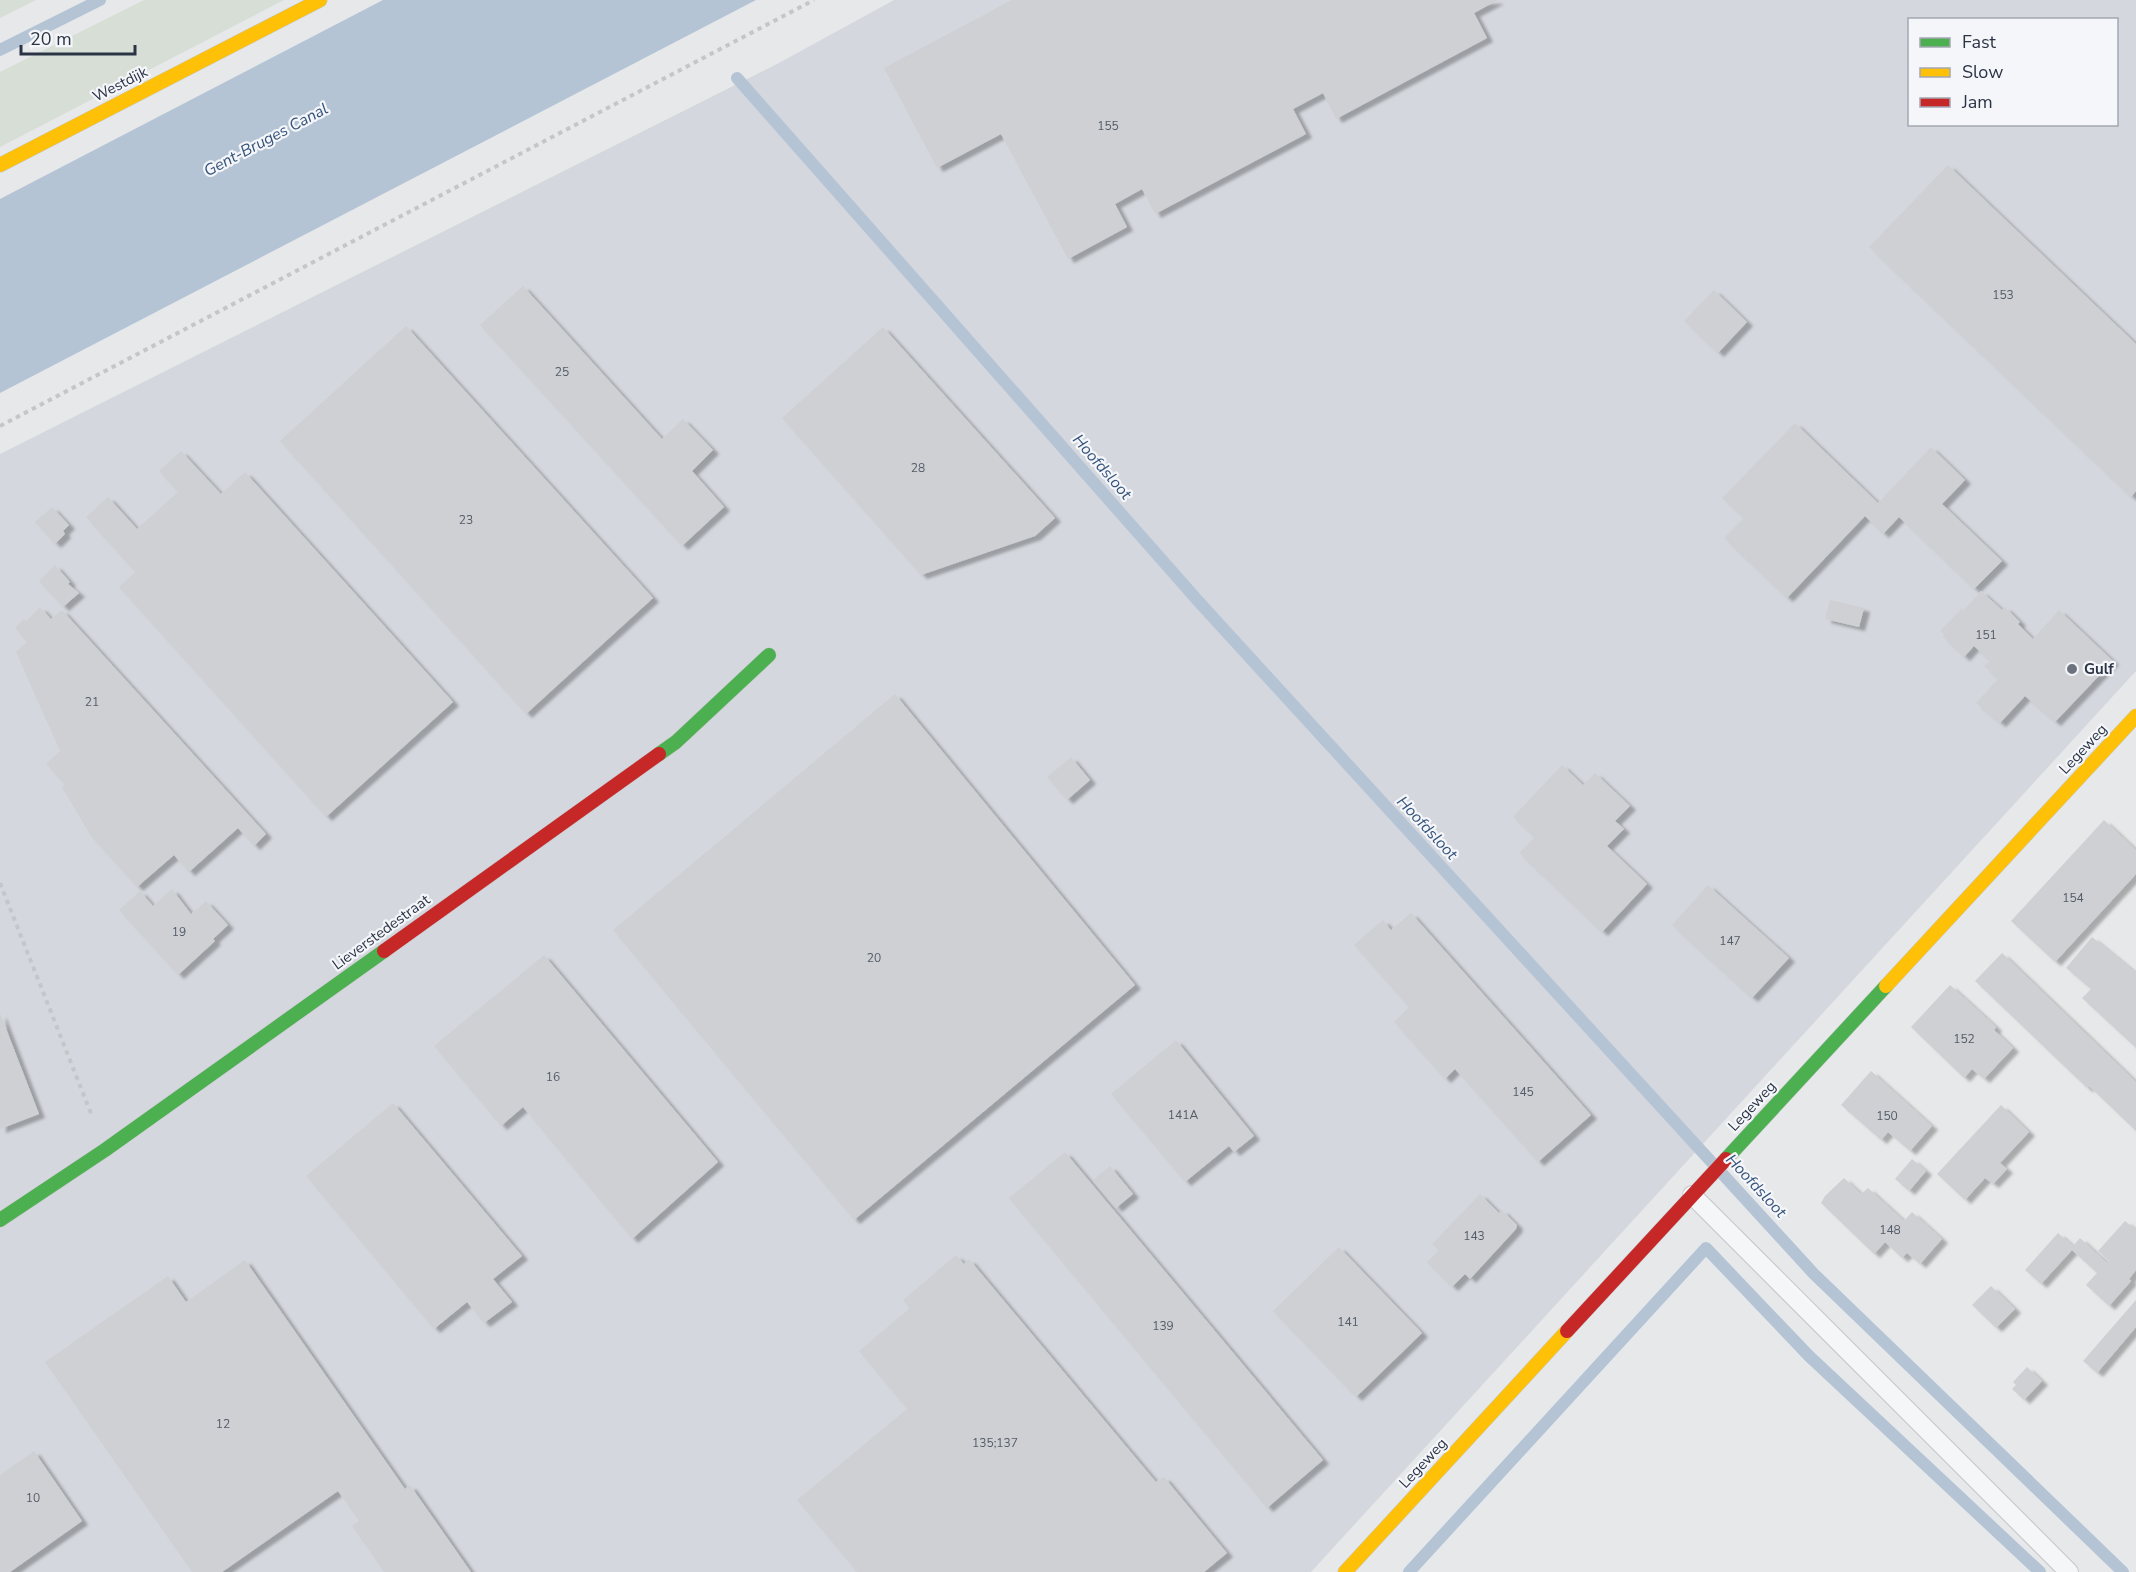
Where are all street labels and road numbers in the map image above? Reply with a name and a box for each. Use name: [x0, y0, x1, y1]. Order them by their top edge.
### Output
street label: Westdijk: [89, 61, 151, 106]
street label: Legeweg: [2055, 720, 2111, 778]
street label: Lieverstedestraat: [328, 889, 435, 974]
street label: Legeweg: [1724, 1077, 1780, 1135]
street label: Legeweg: [1395, 1434, 1451, 1492]

